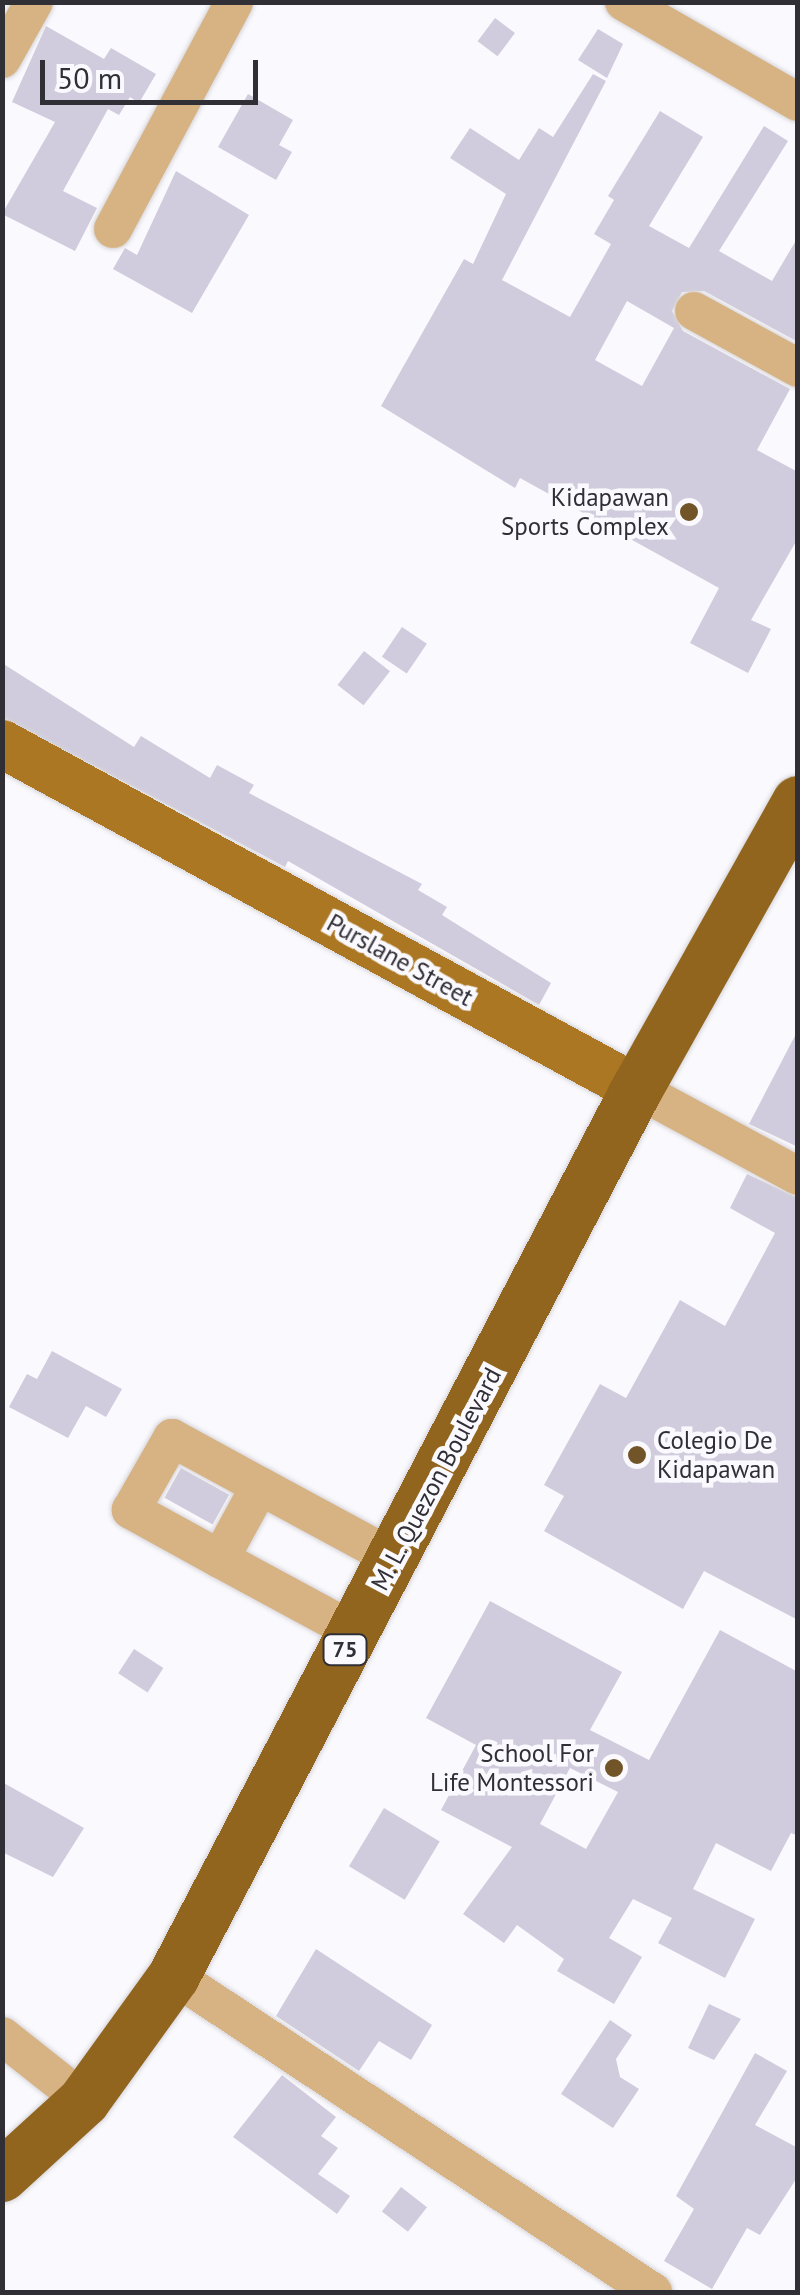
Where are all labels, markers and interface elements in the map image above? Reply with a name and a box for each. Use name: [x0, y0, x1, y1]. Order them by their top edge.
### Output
scale bar: [45, 40, 262, 102]
text: 50 m: [57, 58, 122, 97]
place label: Kidapawan Sports Complex: [501, 483, 669, 542]
marker: Kidapawan Sports Complex: [678, 501, 700, 523]
street label: Purslane Street: [322, 908, 478, 1012]
street label: M. L. Quezon Boulevard: [364, 1361, 508, 1597]
place label: Colegio De Kidapawan: [657, 1426, 775, 1485]
marker: Colegio De Kidapawan: [626, 1444, 648, 1466]
road number: 75: [322, 1633, 368, 1667]
place label: School For Life Montessori: [430, 1739, 594, 1798]
marker: School For Life Montessori: [603, 1757, 625, 1779]

